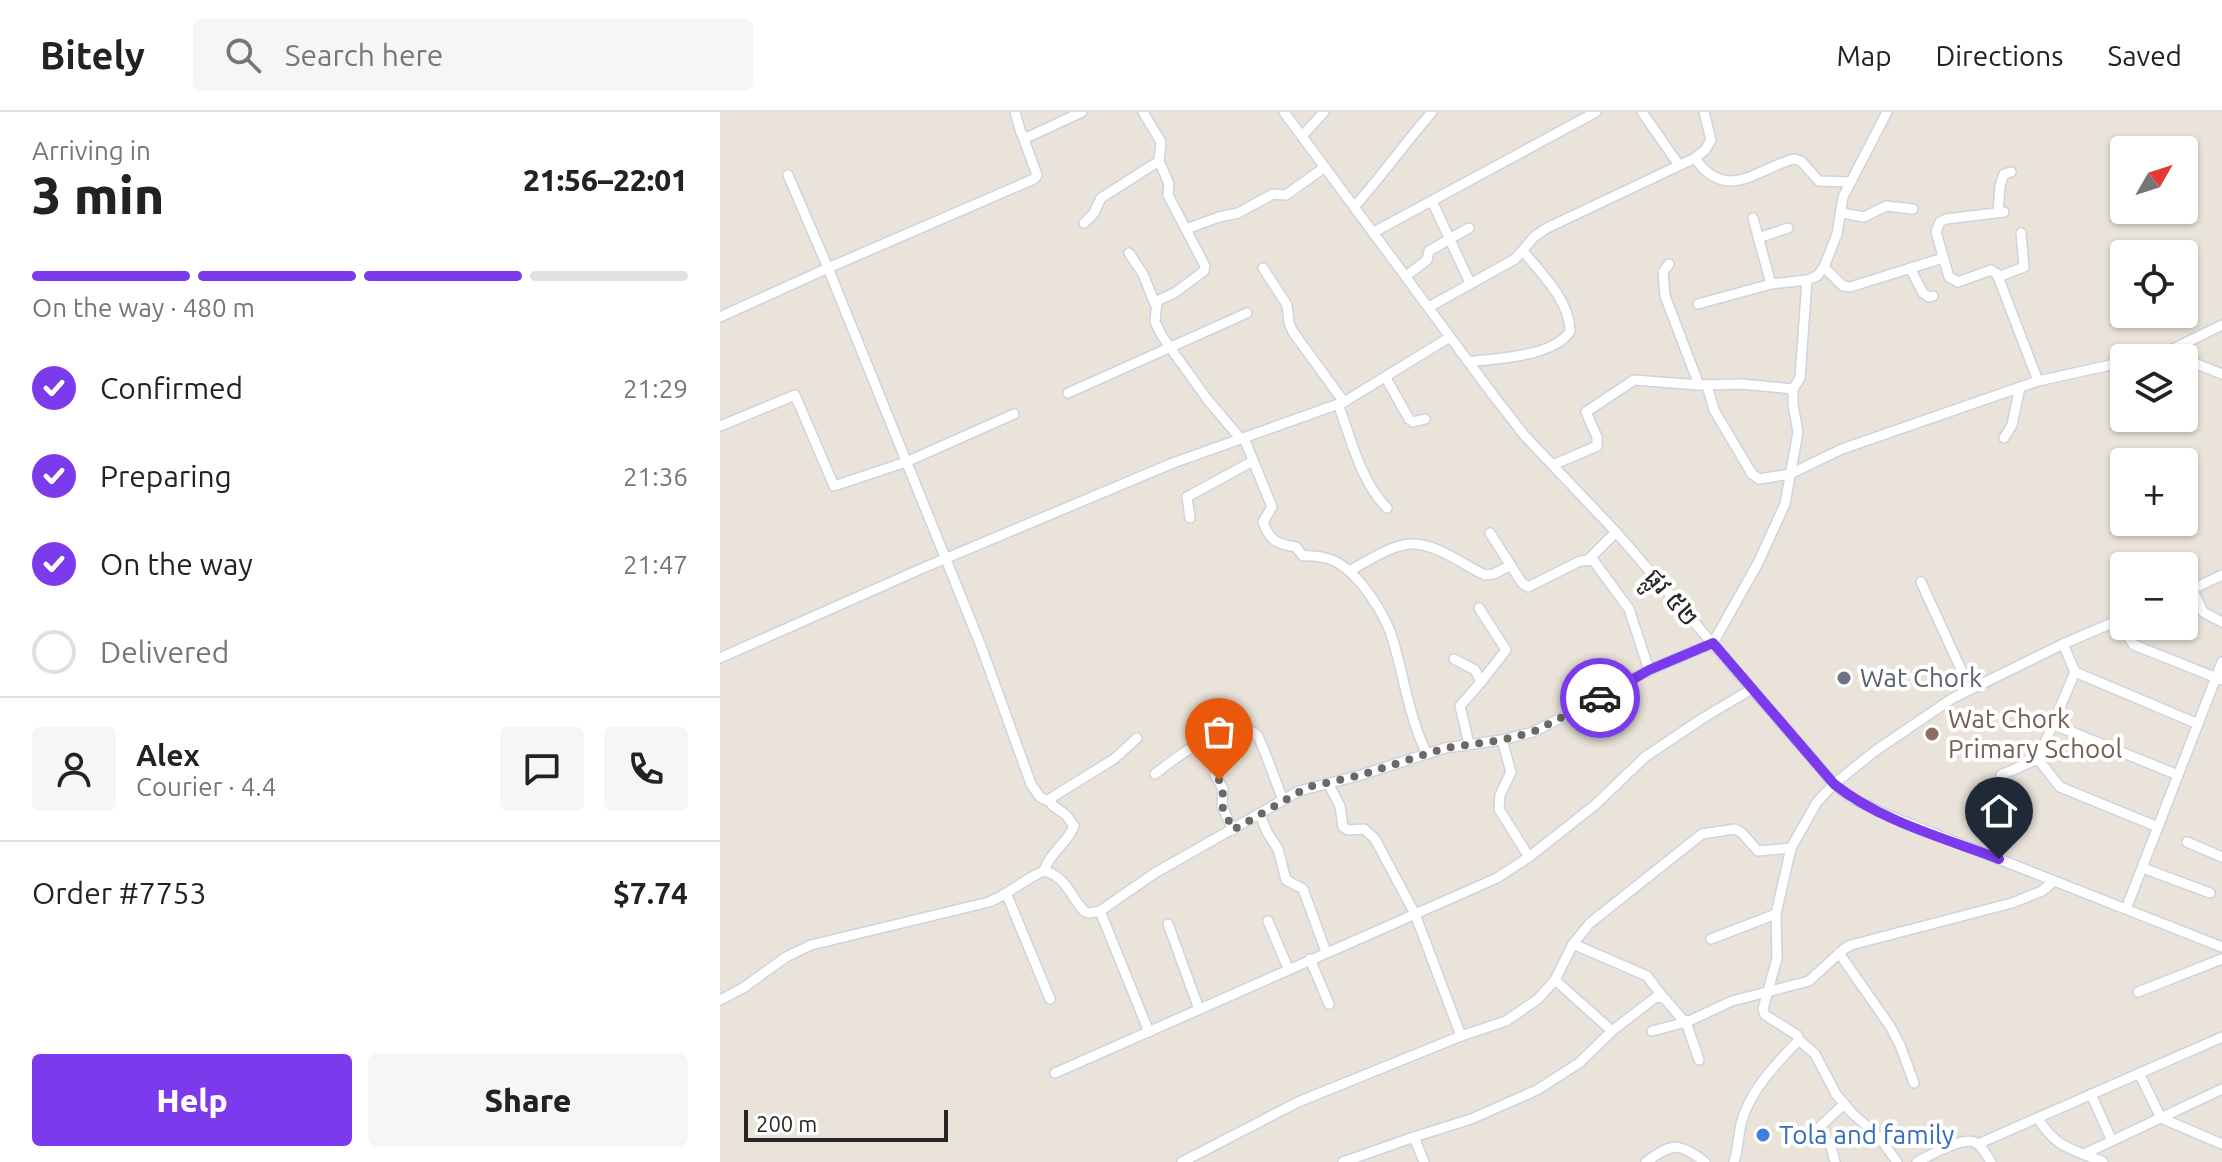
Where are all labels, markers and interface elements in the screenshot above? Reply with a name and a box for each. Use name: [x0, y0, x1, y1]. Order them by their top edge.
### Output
search box: [193, 19, 753, 91]
icon: search: [221, 33, 265, 77]
text: Bitely: [40, 34, 145, 76]
text: Search here: [285, 38, 443, 72]
text: Map: [1836, 40, 1892, 71]
text: Directions: [1936, 40, 2063, 71]
text: Saved: [2107, 40, 2182, 71]
text: Arriving in: [32, 136, 151, 165]
north arrow: [2110, 136, 2198, 224]
map controls: [2110, 136, 2198, 640]
text: 21:56–22:01: [523, 163, 688, 197]
text: 3 min: [32, 166, 164, 224]
button: locate: [2110, 240, 2198, 328]
text: On the way · 480 m: [32, 293, 255, 322]
button: layers: [2110, 344, 2198, 432]
icon: check: [32, 366, 76, 410]
text: Confirmed: [100, 371, 243, 405]
text: 21:29: [623, 374, 688, 403]
button: +: [2110, 448, 2198, 536]
icon: check: [32, 454, 76, 498]
text: Preparing: [100, 459, 232, 493]
text: 21:36: [623, 462, 688, 491]
icon: check: [32, 542, 76, 586]
text: On the way: [100, 547, 253, 581]
text: 21:47: [623, 550, 688, 579]
button: −: [2110, 552, 2198, 640]
street label: ផ្លូវ ៥២: [1632, 562, 1705, 638]
text: Delivered: [100, 635, 229, 669]
courier: [1560, 658, 1640, 738]
place label: Wat Chork: [1860, 663, 1982, 692]
marker: Wat Chork: [1835, 669, 1853, 687]
icon: car: [1578, 676, 1622, 720]
pin: [1185, 698, 1253, 780]
place label: Wat Chork Primary School: [1948, 704, 2122, 763]
icon: bag: [1197, 710, 1241, 754]
marker: Wat Chork Primary School: [1923, 725, 1941, 743]
button: person: [32, 727, 116, 811]
button: chat: [500, 727, 584, 811]
button: phone: [604, 727, 688, 811]
text: Alex: [136, 738, 200, 772]
text: Courier · 4.4: [136, 772, 276, 801]
pin: [1965, 777, 2033, 859]
icon: home: [1977, 789, 2021, 833]
text: Order #7753: [32, 876, 206, 910]
text: $7.74: [613, 876, 688, 910]
button: Help: [32, 1054, 352, 1146]
button: Share: [368, 1054, 688, 1146]
scale bar: [744, 1106, 948, 1142]
text: 200 m: [756, 1111, 817, 1136]
place label: Tola and family: [1779, 1120, 1954, 1149]
marker: Tola and family: [1754, 1126, 1772, 1144]

